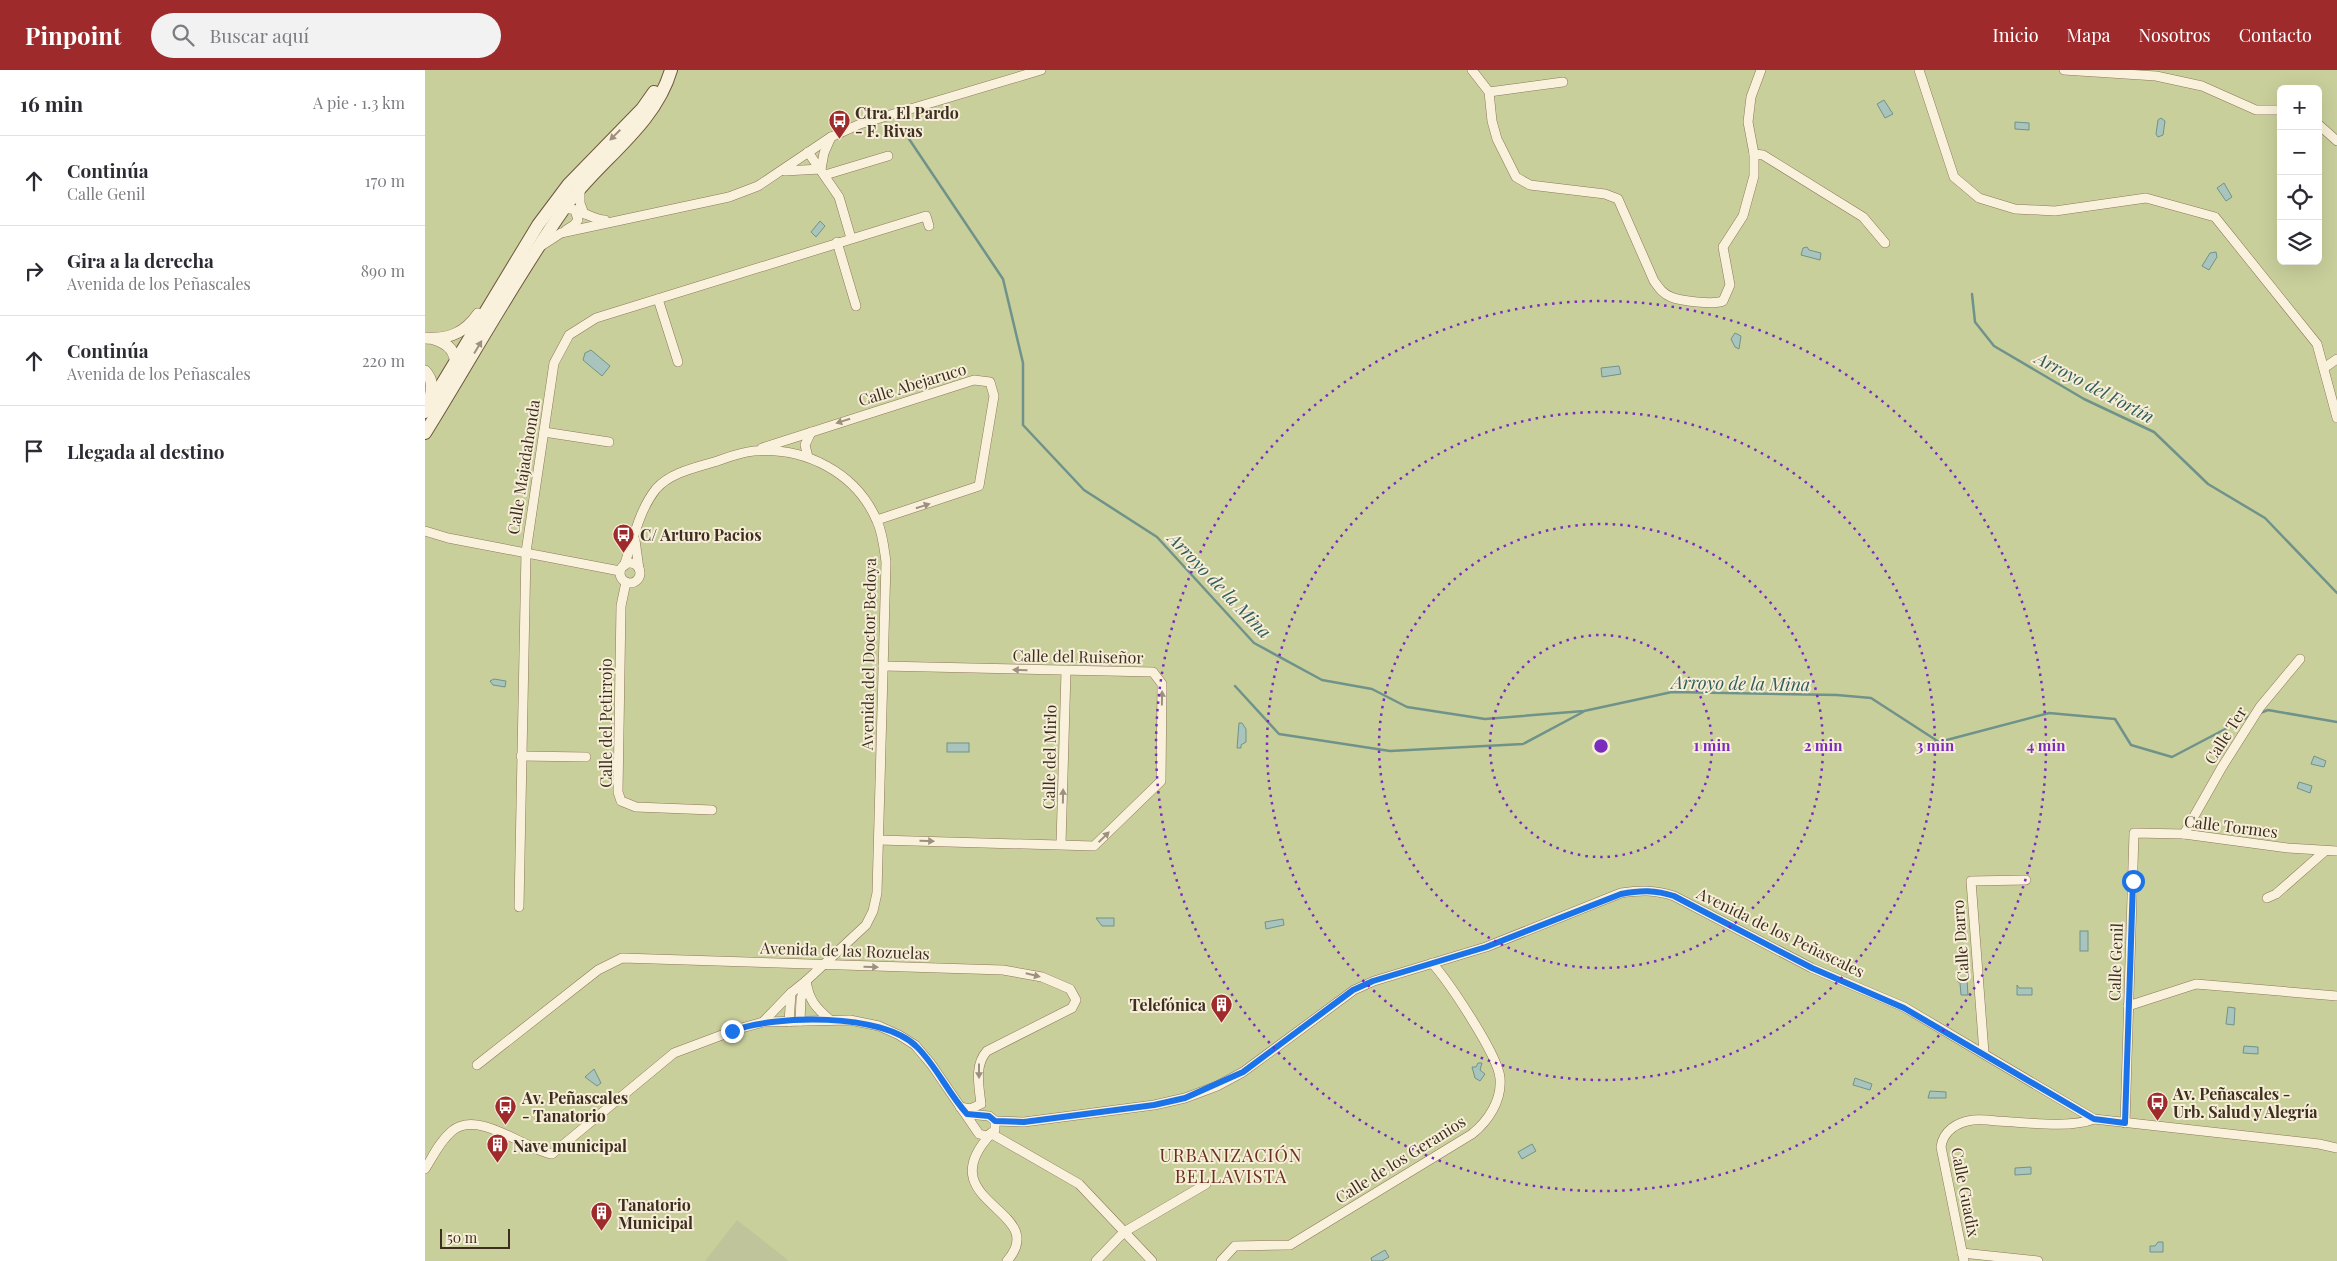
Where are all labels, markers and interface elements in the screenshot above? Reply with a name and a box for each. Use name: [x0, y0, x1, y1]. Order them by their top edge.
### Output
search box: [151, 13, 501, 58]
text: Pinpoint: [25, 19, 121, 51]
icon: search: [169, 21, 197, 49]
text: Buscar aquí: [209, 22, 309, 48]
text: Inicio: [1993, 23, 2039, 47]
text: Mapa: [2067, 23, 2111, 47]
text: Nosotros: [2139, 23, 2211, 47]
text: Contacto: [2239, 23, 2312, 47]
map controls: [2277, 85, 2322, 265]
button: +: [2277, 85, 2322, 130]
text: 16 min: [20, 89, 83, 117]
text: A pie · 1.3 km: [313, 92, 405, 113]
place label: Ctra. El Pardo - F. Rivas: [855, 102, 959, 141]
bus stop icon: Ctra. El Pardo - F. Rivas: [827, 109, 851, 140]
one-way arrow: [609, 129, 621, 141]
button: −: [2277, 130, 2322, 175]
text: Continúa: [67, 157, 149, 183]
icon: ahead: [20, 167, 48, 195]
text: 170 m: [365, 170, 405, 191]
button: locate: [2277, 175, 2322, 220]
text: Calle Genil: [67, 183, 145, 204]
button: layers: [2277, 220, 2322, 265]
text: Gira a la derecha: [67, 247, 214, 273]
icon: right: [20, 257, 48, 285]
text: 890 m: [361, 260, 405, 281]
text: Avenida de los Peñascales: [67, 273, 251, 294]
text: Continúa: [67, 337, 149, 363]
one-way arrow: [473, 340, 482, 353]
water label: Arroyo del Fortín: [2030, 345, 2159, 428]
icon: ahead: [20, 347, 48, 375]
text: 220 m: [362, 350, 405, 371]
street label: Calle Abejaruco: [855, 358, 969, 410]
text: Avenida de los Peñascales: [67, 363, 251, 384]
street label: Calle Majadahonda: [502, 398, 544, 536]
one-way arrow: [836, 418, 851, 426]
icon: arrive: [20, 437, 48, 465]
text: Llegada al destino: [67, 438, 225, 464]
one-way arrow: [916, 501, 931, 509]
bus stop icon: C/ Arturo Pacios: [612, 522, 636, 553]
place label: C/ Arturo Pacios: [640, 524, 762, 545]
water label: Arroyo de la Mina: [1162, 525, 1277, 643]
street label: Avenida del Doctor Bedoya: [856, 558, 880, 751]
street label: Calle del Ruiseñor: [1012, 644, 1144, 668]
street label: Calle del Petirrojo: [595, 658, 616, 788]
one-way arrow: [1011, 666, 1027, 674]
water label: Arroyo de la Mina: [1669, 670, 1811, 696]
one-way arrow: [1158, 690, 1166, 706]
street label: Calle Ter: [2199, 702, 2251, 768]
street label: Calle del Mirlo: [1038, 704, 1060, 809]
text: 1 min: [1694, 735, 1731, 755]
text: 2 min: [1804, 735, 1843, 755]
text: 3 min: [1916, 735, 1955, 755]
text: 4 min: [2027, 735, 2066, 755]
centre of rings: [1592, 737, 1610, 755]
one-way arrow: [1059, 787, 1067, 803]
street label: Calle Tormes: [2183, 810, 2279, 842]
one-way arrow: [1097, 831, 1109, 843]
one-way arrow: [920, 837, 936, 845]
route start: [2122, 870, 2145, 893]
street label: Avenida de los Peñascales: [1693, 882, 1868, 982]
street label: Calle Darro: [1947, 899, 1973, 983]
street label: Calle Genil: [2103, 922, 2127, 1001]
street label: Avenida de las Rozuelas: [759, 937, 930, 963]
one-way arrow: [863, 963, 879, 971]
one-way arrow: [1026, 971, 1041, 979]
building icon: Telefónica: [1210, 992, 1234, 1023]
place label: Telefónica: [1130, 994, 1207, 1015]
route end: [721, 1020, 744, 1043]
one-way arrow: [975, 1063, 983, 1079]
place label: Av. Peñascales - Urb. Salud y Alegría: [2172, 1083, 2318, 1122]
place label: Av. Peñascales - Tanatorio: [521, 1087, 628, 1126]
bus stop icon: Av. Peñascales - Urb. Salud y Alegría: [2145, 1090, 2169, 1121]
bus stop icon: Av. Peñascales - Tanatorio: [494, 1094, 518, 1125]
street label: Calle de los Geranios: [1331, 1110, 1469, 1208]
building icon: Nave municipal: [485, 1133, 509, 1164]
place label: Nave municipal: [513, 1135, 627, 1156]
district label: URBANIZACIÓN BELLAVISTA: [1160, 1143, 1302, 1188]
street label: Calle Guadix: [1947, 1145, 1985, 1239]
place label: Tanatorio Municipal: [618, 1194, 693, 1233]
building icon: Tanatorio Municipal: [590, 1201, 614, 1232]
scale bar: [440, 1226, 510, 1249]
text: 50 m: [447, 1228, 477, 1247]

